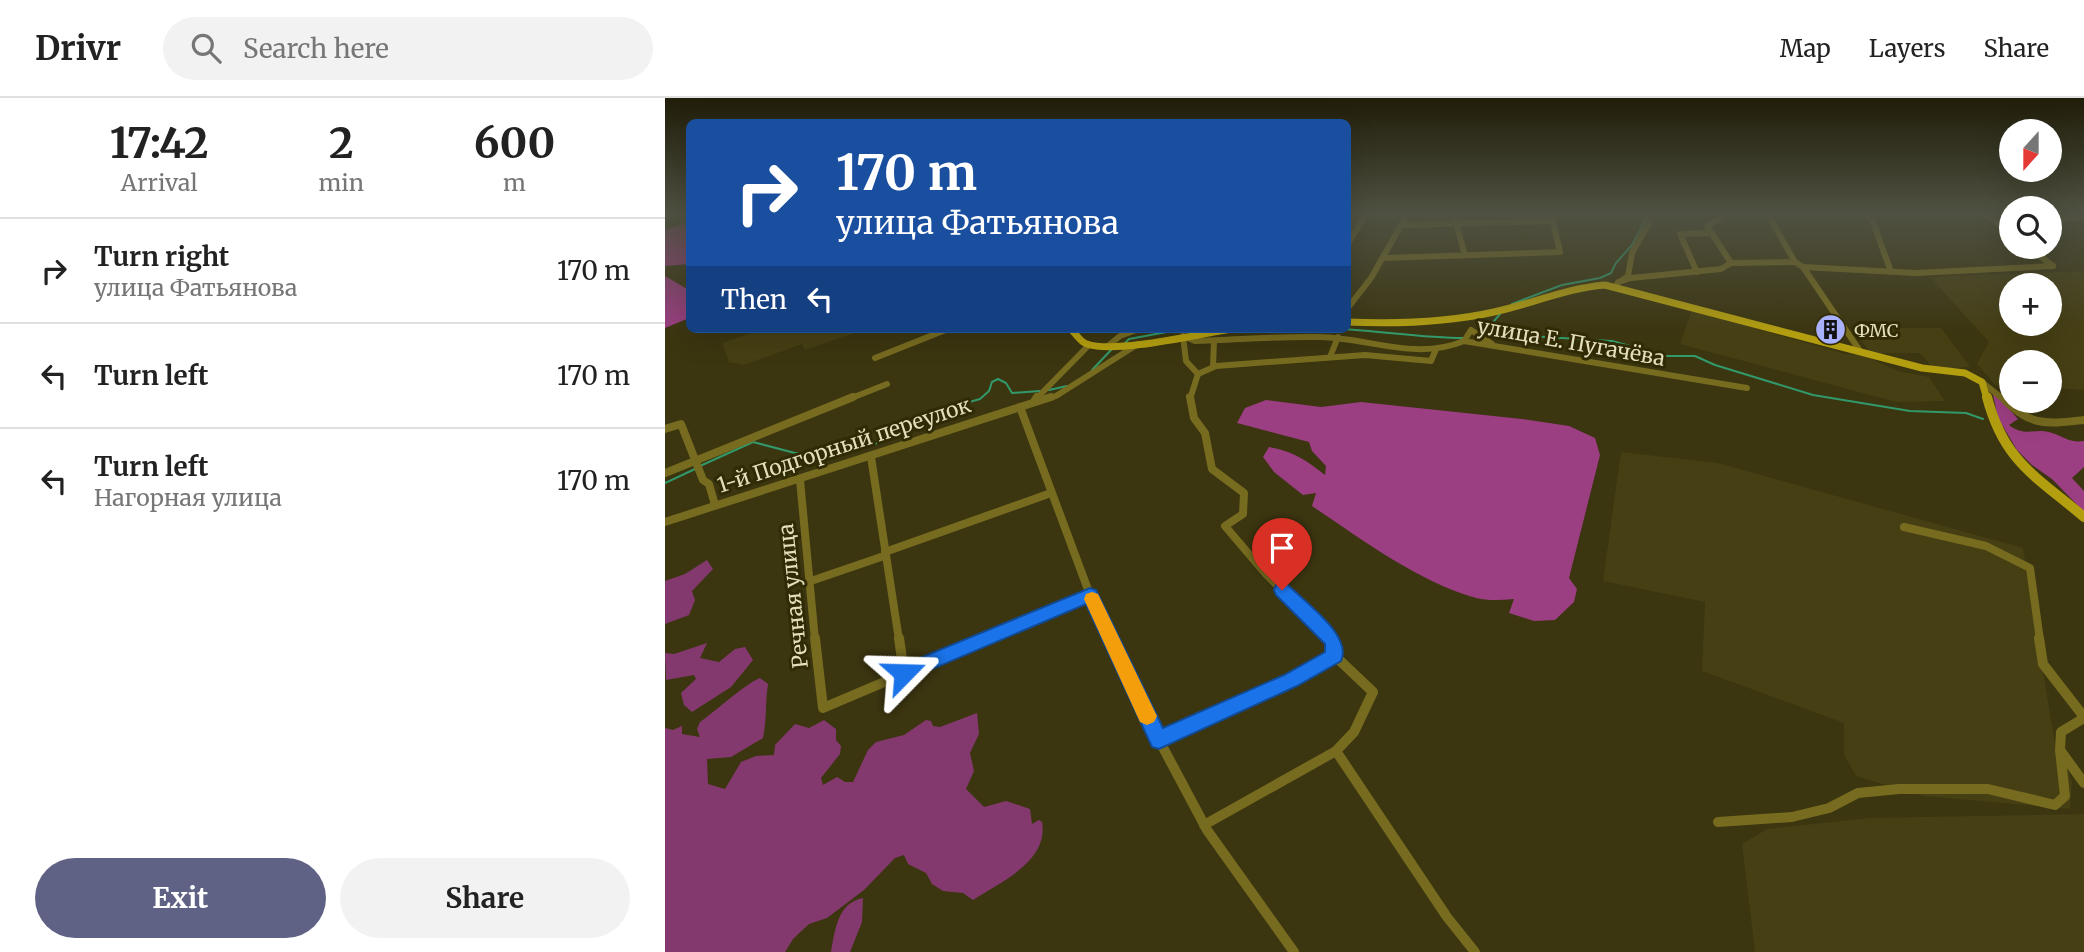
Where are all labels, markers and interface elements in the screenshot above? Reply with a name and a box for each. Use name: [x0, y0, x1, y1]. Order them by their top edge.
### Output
search box: [163, 17, 653, 80]
text: Drivr: [35, 28, 121, 69]
icon: search: [187, 29, 225, 67]
text: Search here: [243, 32, 389, 65]
text: Map: [1780, 33, 1831, 64]
text: Layers: [1869, 33, 1945, 64]
text: Share: [1983, 33, 2049, 64]
text: 17:42: [110, 117, 209, 169]
text: 2: [329, 117, 354, 169]
text: 600: [474, 117, 555, 169]
north arrow: [1999, 119, 2061, 182]
map controls: [1999, 119, 2062, 413]
text: 170 m: [836, 142, 977, 203]
icon: right: [721, 147, 812, 238]
text: Arrival: [121, 168, 198, 197]
text: min: [318, 168, 364, 197]
text: m: [503, 168, 526, 197]
button: search: [1999, 196, 2062, 259]
text: улица Фатьянова: [836, 203, 1119, 243]
text: Turn right: [94, 240, 229, 273]
icon: right: [35, 252, 73, 290]
text: 170 m: [557, 254, 630, 287]
text: улица Фатьянова: [94, 273, 297, 302]
button: +: [1999, 273, 2062, 336]
icon: left: [801, 280, 839, 318]
text: Then: [721, 283, 787, 316]
street label: улица Е. Пугачёва: [1475, 312, 1667, 372]
building icon: ФМС: [1814, 313, 1848, 347]
place label: ФМС: [1854, 319, 1899, 342]
button: −: [1999, 350, 2062, 413]
icon: left: [35, 357, 73, 395]
text: Turn left: [94, 359, 208, 392]
text: 170 m: [557, 359, 630, 392]
street label: 1-й Подгорный переулок: [714, 391, 974, 499]
text: Turn left: [94, 450, 208, 483]
icon: left: [35, 462, 73, 500]
text: 170 m: [557, 464, 630, 497]
text: Нагорная улица: [94, 483, 282, 512]
pin: [1252, 518, 1312, 590]
street label: Речная улица: [772, 522, 814, 670]
icon: arrive: [1263, 529, 1301, 567]
position arrow: [867, 636, 941, 710]
button: Exit: [35, 858, 326, 938]
button: Share: [340, 858, 630, 938]

